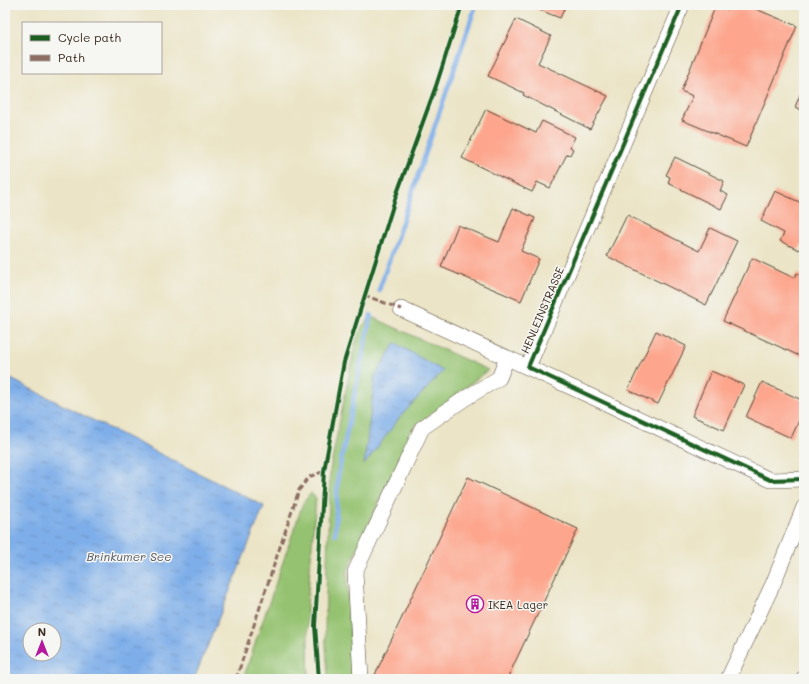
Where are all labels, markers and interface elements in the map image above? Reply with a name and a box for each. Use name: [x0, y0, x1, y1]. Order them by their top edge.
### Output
legend: [22, 22, 162, 74]
text: Cycle path: [58, 29, 121, 45]
text: Path: [58, 49, 85, 65]
street label: HENLEINSTRASSE: [517, 264, 567, 356]
water label: Brinkumer See: [86, 548, 172, 564]
building icon: IKEA Lager: [465, 594, 485, 614]
place label: IKEA Lager: [488, 597, 548, 612]
north arrow: [22, 622, 62, 662]
text: N: [38, 624, 46, 639]

